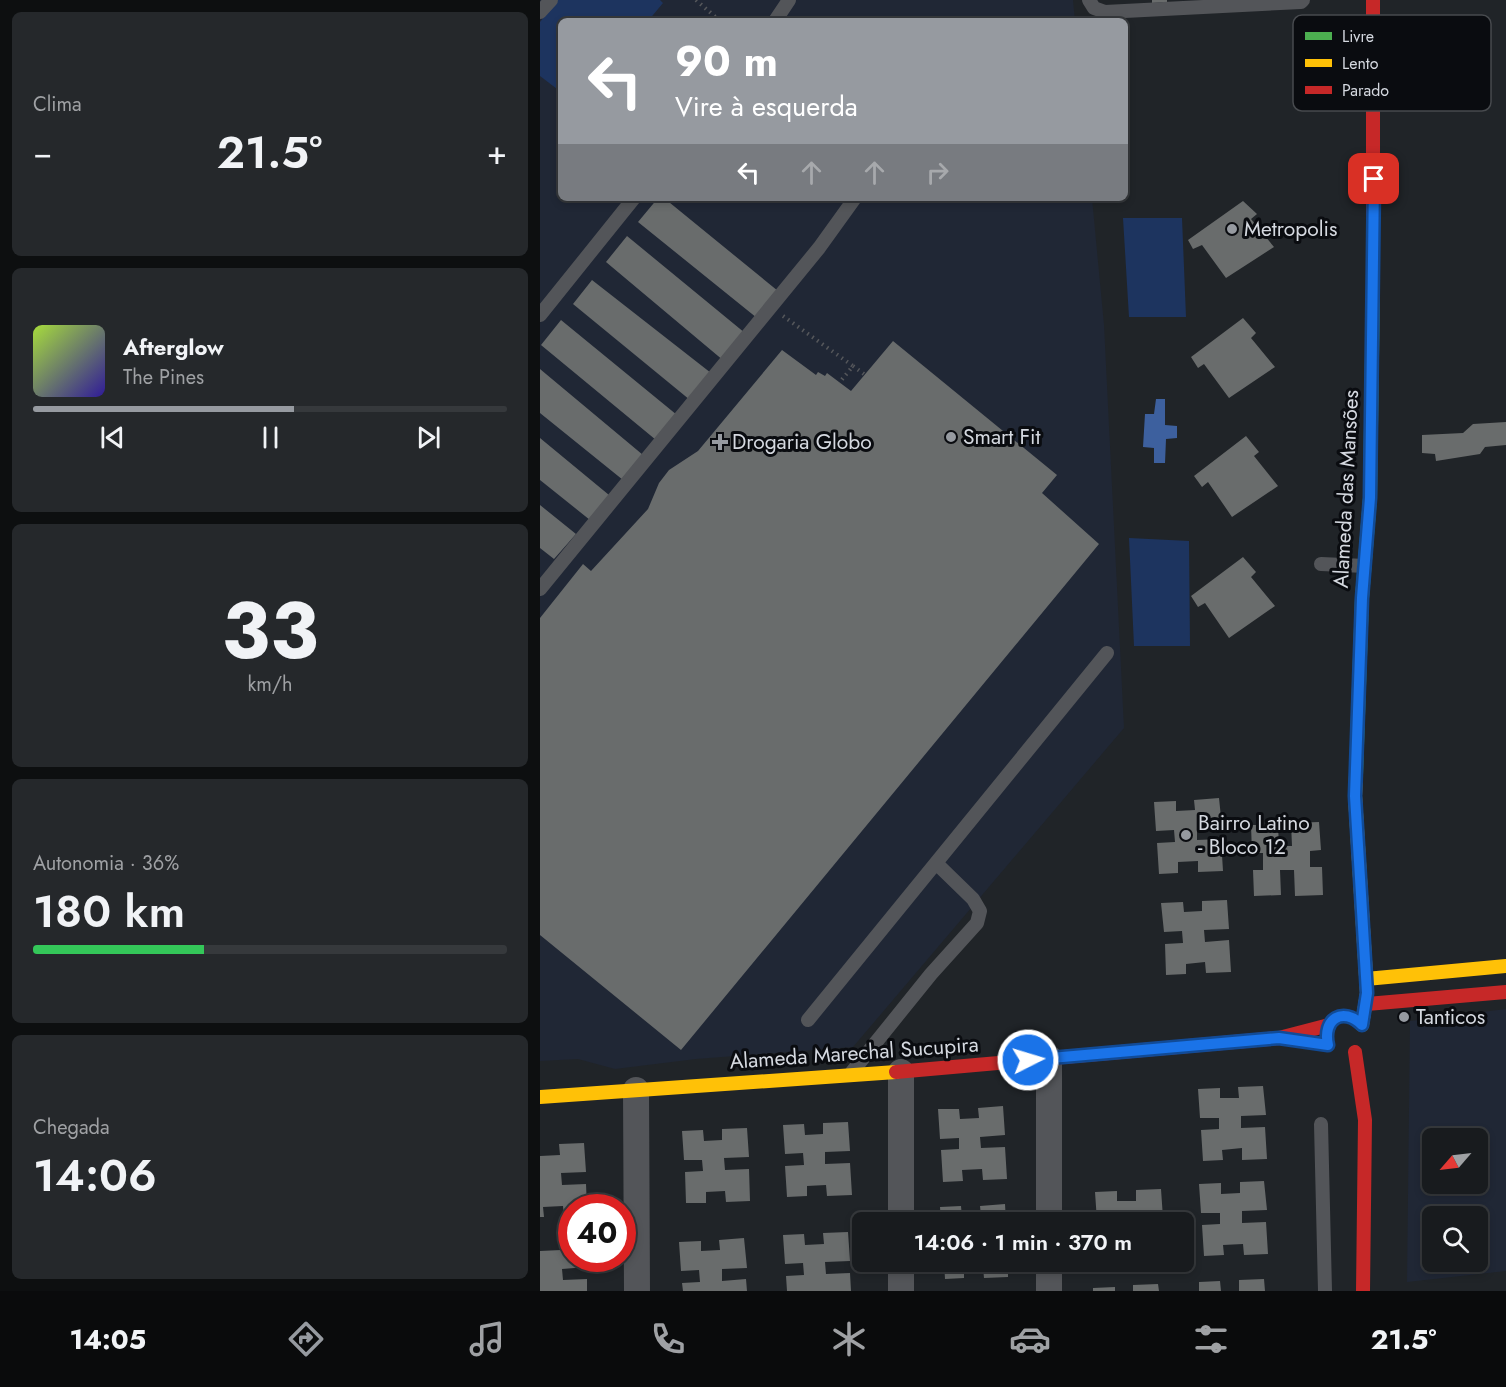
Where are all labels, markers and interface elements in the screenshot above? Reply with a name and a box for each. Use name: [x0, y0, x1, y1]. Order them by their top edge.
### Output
legend: [1293, 15, 1491, 111]
text: Livre: [1342, 25, 1374, 48]
text: 90 m: [675, 31, 778, 92]
icon: left: [576, 42, 654, 120]
text: Lento: [1342, 52, 1379, 75]
text: Parado: [1342, 79, 1389, 102]
text: Vire à esquerda: [675, 87, 858, 126]
text: Clima: [33, 90, 82, 119]
text: 21.5°: [217, 120, 322, 185]
text: −: [33, 129, 52, 176]
text: +: [487, 129, 507, 176]
pin: [1348, 153, 1399, 204]
icon: left: [732, 156, 765, 189]
icon: ahead: [795, 156, 828, 189]
icon: ahead: [858, 156, 891, 189]
icon: right: [921, 156, 954, 189]
icon: arrive: [1357, 162, 1390, 195]
place label: Metropolis: [1244, 214, 1337, 244]
marker: Metropolis: [1225, 222, 1239, 236]
text: Afterglow: [123, 331, 224, 363]
text: The Pines: [123, 363, 204, 392]
street label: Alameda das Mansões: [1326, 389, 1366, 589]
icon: previous: [96, 421, 129, 454]
icon: pause: [254, 421, 287, 454]
icon: next: [412, 421, 445, 454]
place label: Smart Fit: [963, 422, 1041, 452]
place label: Drogaria Globo: [732, 427, 872, 457]
marker: Smart Fit: [944, 430, 958, 444]
marker: Drogaria Globo: [713, 435, 727, 449]
text: 33: [222, 575, 318, 687]
text: km/h: [247, 670, 293, 699]
place label: Bairro Latino - Bloco 12: [1198, 808, 1310, 862]
marker: Bairro Latino - Bloco 12: [1179, 828, 1193, 842]
text: Autonomia · 36%: [33, 849, 179, 878]
text: 180 km: [33, 879, 185, 944]
place label: Tanticos: [1416, 1002, 1485, 1032]
marker: Tanticos: [1397, 1010, 1411, 1024]
position arrow: [996, 1028, 1060, 1092]
street label: Alameda Marechal Sucupira: [728, 1029, 980, 1077]
text: Chegada: [33, 1113, 110, 1142]
north arrow: [1422, 1128, 1488, 1194]
map controls: [1422, 1128, 1488, 1272]
text: 14:06: [33, 1143, 157, 1208]
speed limit sign: 40: [558, 1194, 636, 1272]
button: search: [1422, 1206, 1488, 1272]
text: 14:06 · 1 min · 370 m: [914, 1226, 1132, 1258]
icon: directions: [285, 1318, 327, 1360]
icon: music: [466, 1318, 508, 1360]
icon: phone: [647, 1318, 689, 1360]
icon: climate: [828, 1318, 870, 1360]
icon: car: [1009, 1318, 1051, 1360]
icon: filters: [1190, 1318, 1232, 1360]
text: 14:05: [69, 1320, 146, 1359]
text: 21.5°: [1371, 1320, 1436, 1359]

